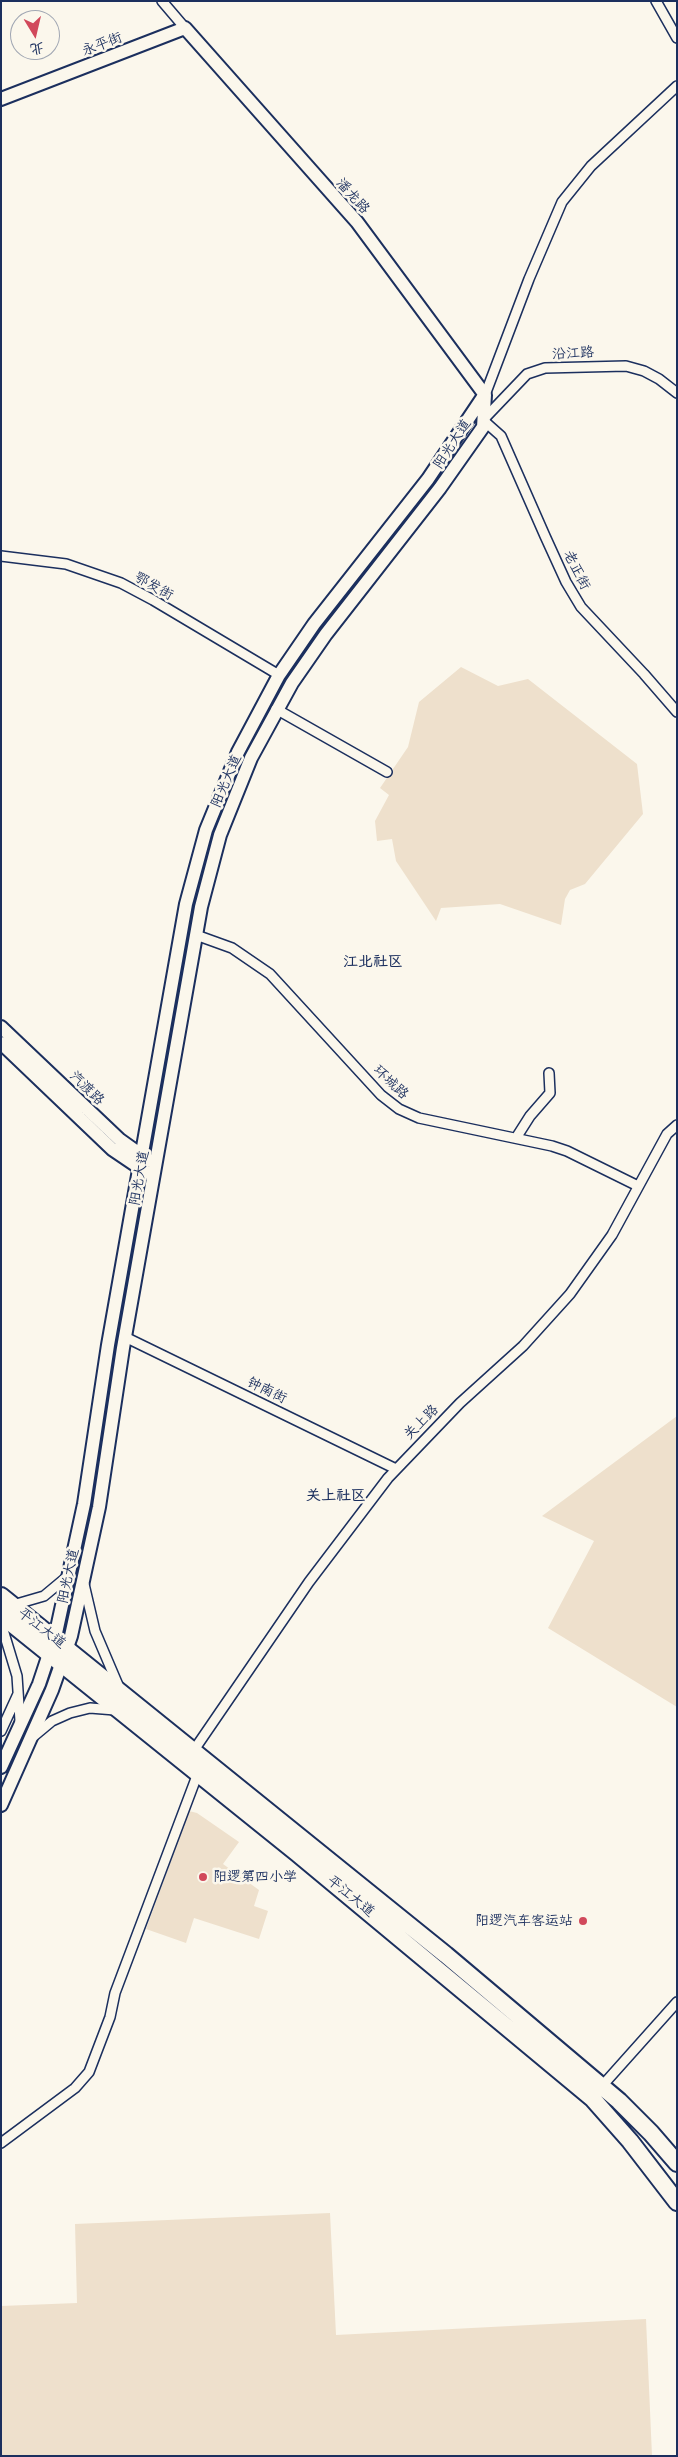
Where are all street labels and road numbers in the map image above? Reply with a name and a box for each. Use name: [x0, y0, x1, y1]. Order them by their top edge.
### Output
street label: 永平街: [79, 29, 125, 59]
street label: 潘龙路: [333, 175, 373, 217]
street label: 沿江路: [552, 344, 594, 362]
street label: 阳光大道: [430, 416, 474, 472]
street label: 老正街: [560, 547, 594, 593]
street label: 鄂发街: [132, 568, 176, 604]
street label: 阳光大道: [207, 752, 245, 810]
street label: 环城路: [370, 1062, 412, 1102]
street label: 汽渡路: [66, 1067, 108, 1109]
street label: 阳光大道: [126, 1149, 152, 1207]
street label: 钟南街: [244, 1373, 290, 1407]
street label: 关上路: [400, 1401, 442, 1443]
street label: 阳光大道: [54, 1547, 82, 1605]
street label: 平江大道: [15, 1604, 69, 1652]
street label: 平江大道: [324, 1872, 378, 1920]

